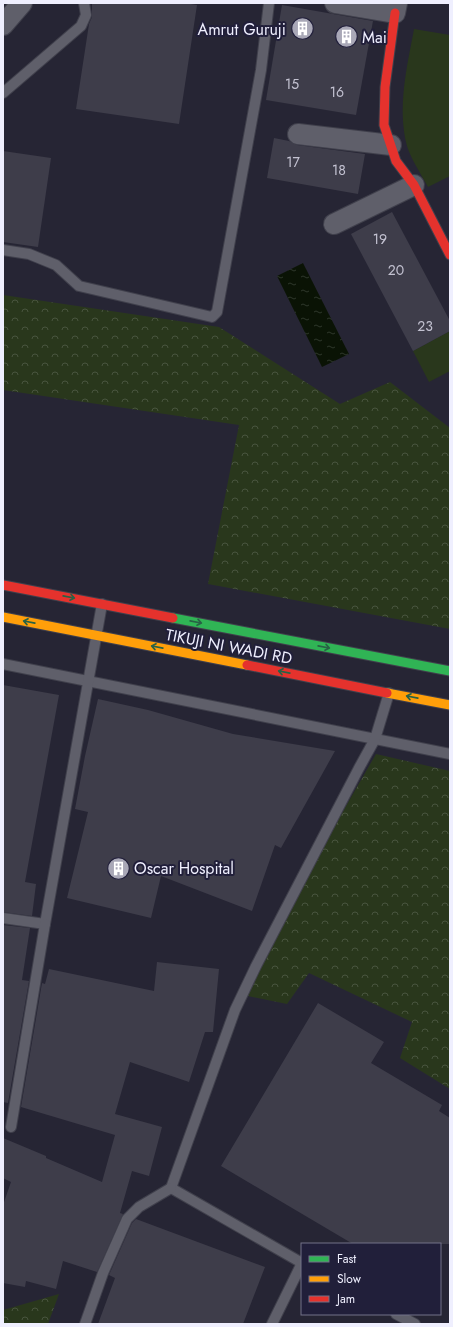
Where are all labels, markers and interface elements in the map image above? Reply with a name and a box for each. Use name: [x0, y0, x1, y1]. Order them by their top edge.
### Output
building icon: Amrut Guruji: [289, 16, 315, 42]
place label: Amrut Guruji: [198, 18, 286, 41]
building icon: Mai: [334, 24, 360, 50]
place label: Mai: [362, 26, 387, 49]
house number: 15: [285, 74, 299, 94]
house number: 16: [330, 82, 344, 102]
house number: 17: [286, 152, 300, 172]
house number: 18: [332, 160, 346, 180]
house number: 19: [373, 229, 387, 249]
house number: 20: [388, 260, 404, 280]
house number: 23: [417, 316, 433, 336]
one-way arrow: [62, 594, 75, 602]
one-way arrow: [23, 618, 36, 626]
one-way arrow: [190, 618, 203, 626]
street label: TIKUJI NI WADI RD: [164, 623, 294, 670]
one-way arrow: [150, 643, 163, 651]
one-way arrow: [317, 643, 330, 651]
one-way arrow: [278, 668, 291, 676]
one-way arrow: [406, 693, 419, 701]
building icon: Oscar Hospital: [106, 855, 132, 881]
place label: Oscar Hospital: [134, 857, 234, 880]
legend: [301, 1243, 441, 1315]
text: Fast: [337, 1250, 356, 1268]
text: Slow: [337, 1270, 362, 1288]
text: Jam: [335, 1290, 355, 1308]

